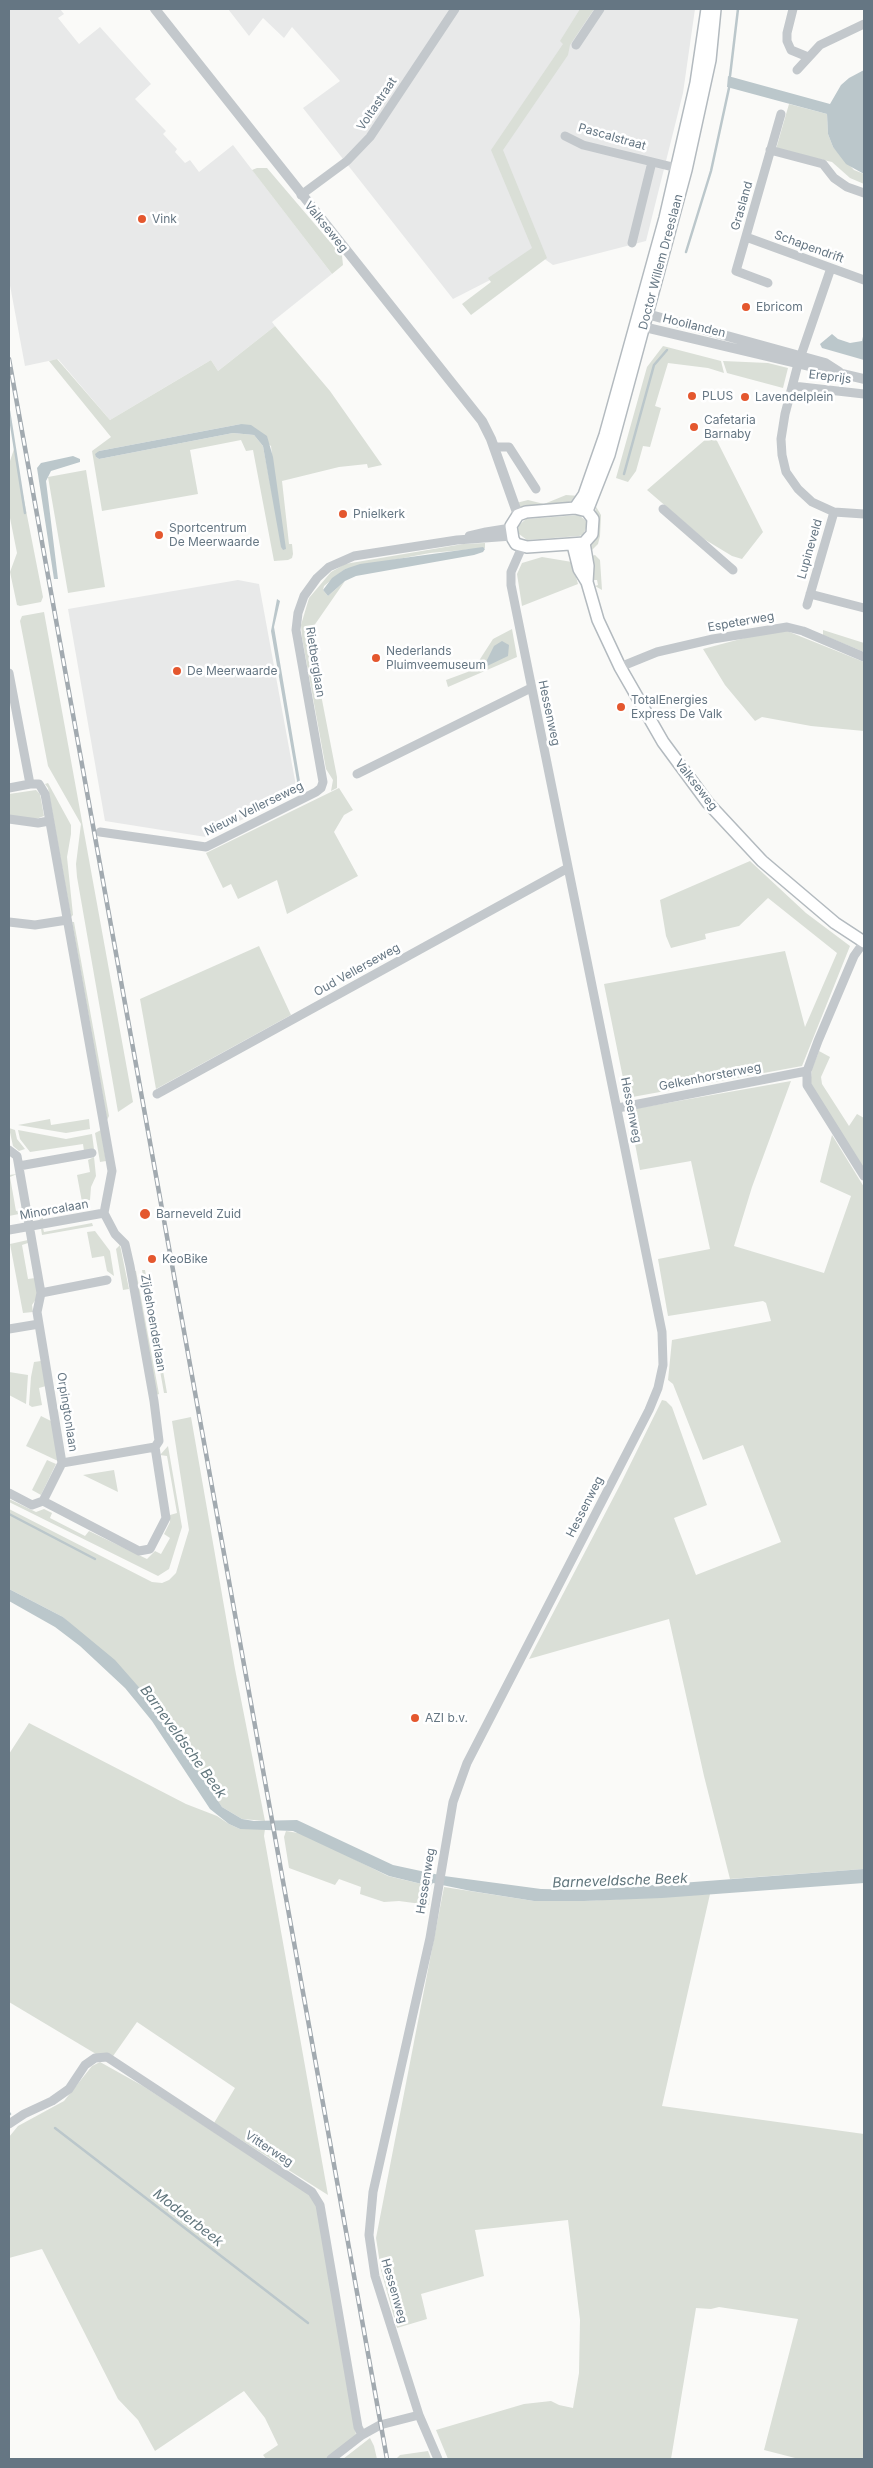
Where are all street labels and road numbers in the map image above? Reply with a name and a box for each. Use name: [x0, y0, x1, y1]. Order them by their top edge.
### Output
street label: Voltastraat: [354, 75, 400, 133]
street label: Pascalstraat: [577, 120, 647, 154]
street label: Grasland: [728, 180, 756, 232]
street label: Doctor Willem Dreeslaan: [636, 193, 686, 331]
street label: Valkseweg: [301, 199, 351, 255]
street label: Schapendrift: [772, 228, 846, 266]
street label: Hooilanden: [661, 311, 727, 341]
street label: Ereprijs: [808, 367, 852, 387]
street label: Lupineveld: [795, 517, 825, 581]
street label: Espeterweg: [707, 609, 775, 635]
street label: Rietberglaan: [302, 626, 328, 698]
street label: Hessenweg: [535, 679, 563, 747]
street label: Valkseweg: [672, 757, 720, 813]
street label: Nieuw Vellerseweg: [202, 779, 306, 839]
street label: Oud Vellerseweg: [312, 940, 402, 1000]
street label: Gelkenhorsterweg: [658, 1060, 762, 1094]
street label: Hessenweg: [618, 1076, 644, 1144]
street label: Minorcalaan: [19, 1197, 89, 1223]
street label: Zijdehoenderlaan: [137, 1273, 169, 1373]
street label: Orpingtonlaan: [54, 1371, 80, 1453]
street label: Hessenweg: [563, 1474, 607, 1540]
street label: Hessenweg: [414, 1847, 438, 1915]
street label: Vitterweg: [242, 2128, 296, 2170]
street label: Hessenweg: [378, 2257, 410, 2325]

